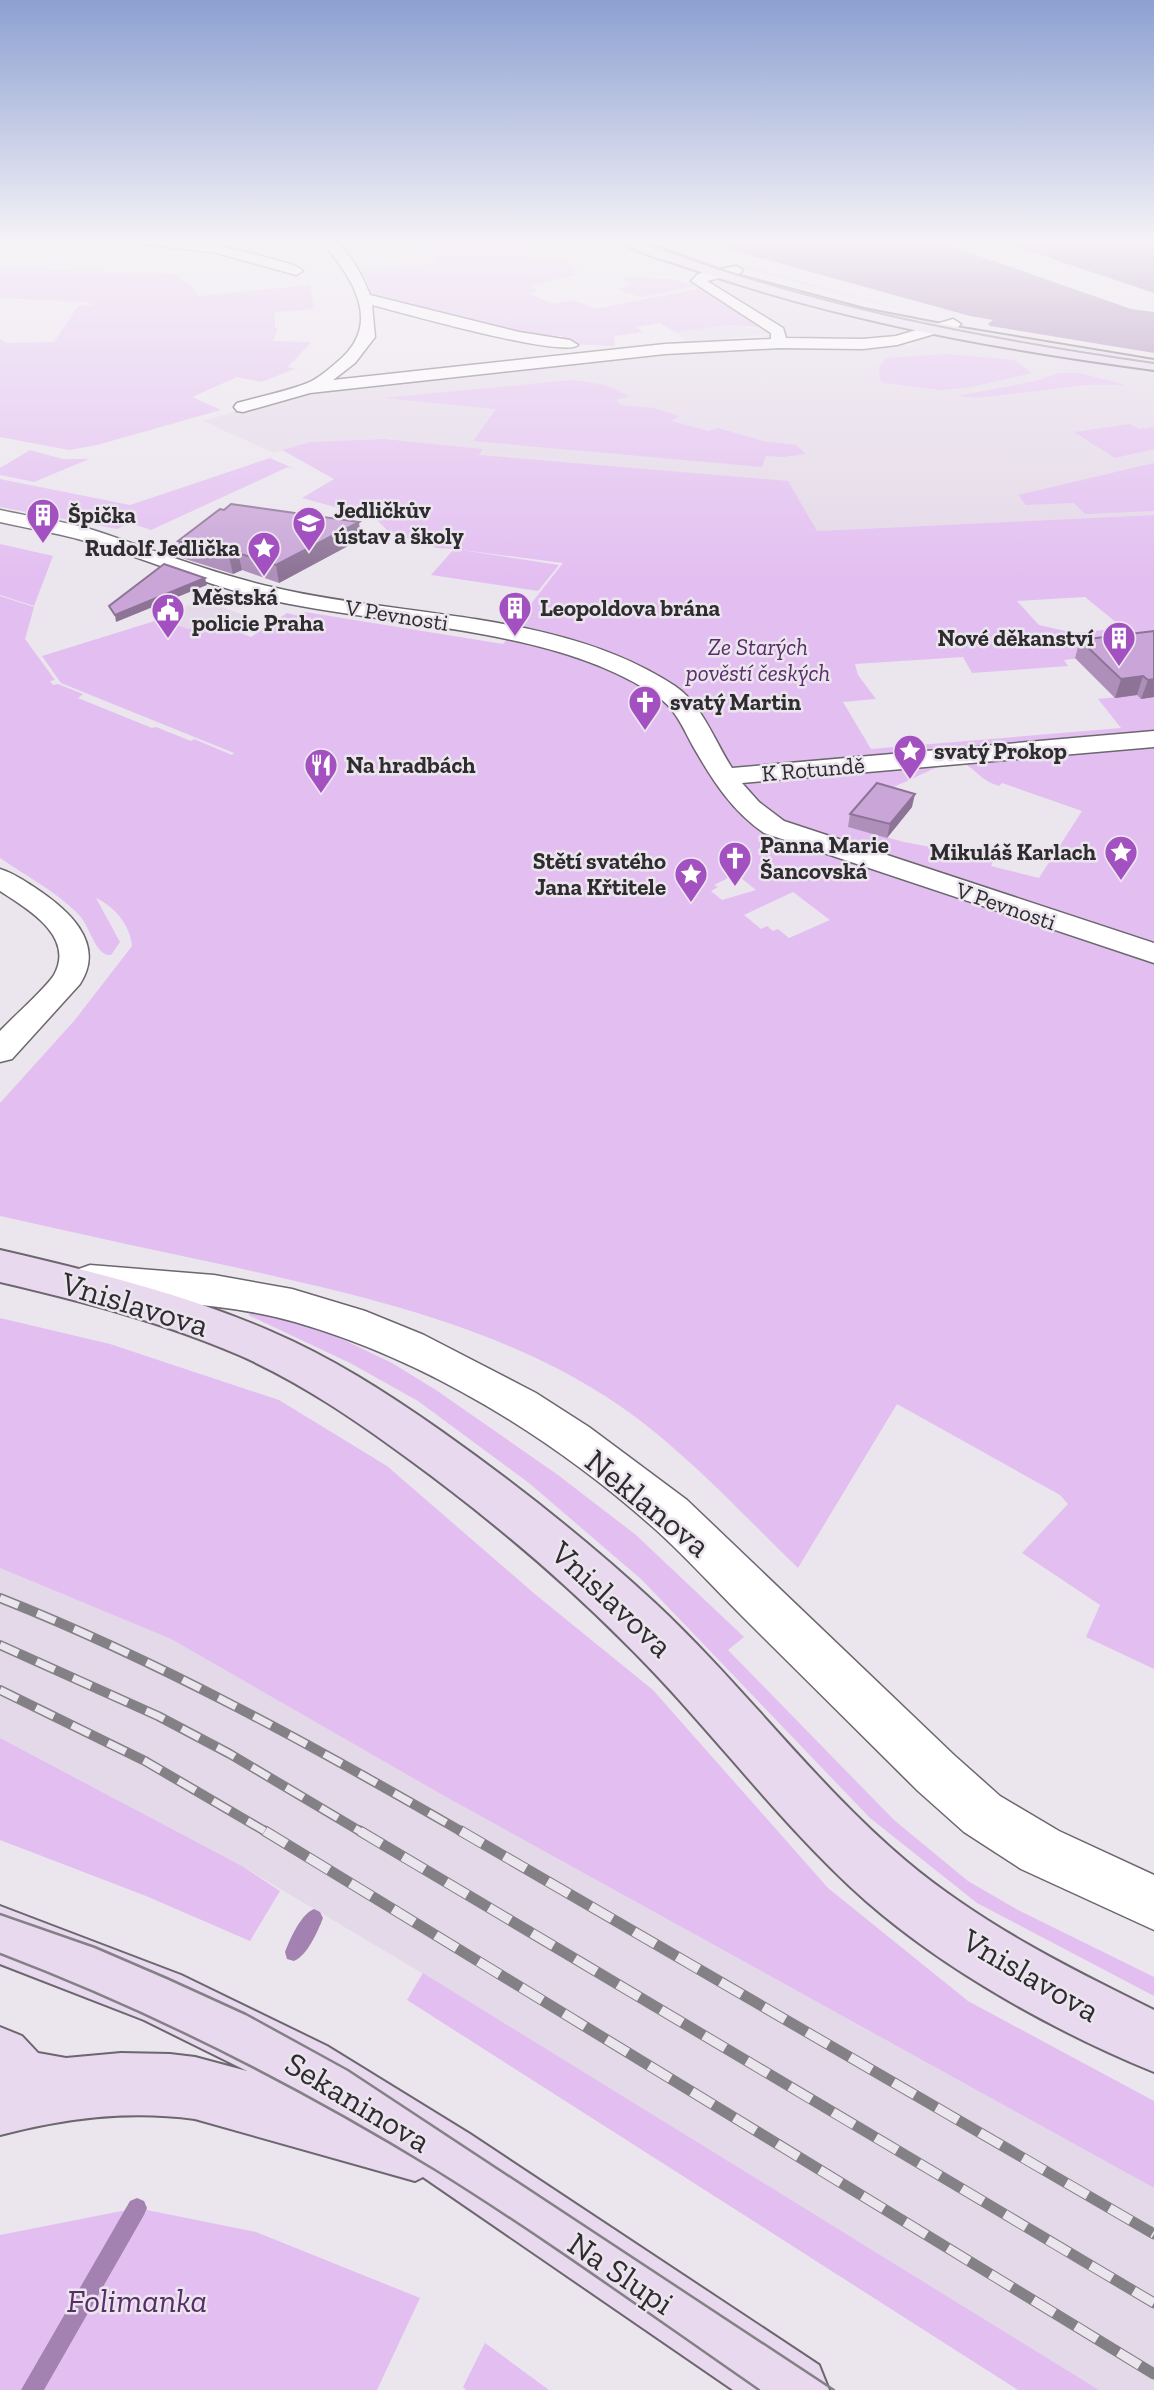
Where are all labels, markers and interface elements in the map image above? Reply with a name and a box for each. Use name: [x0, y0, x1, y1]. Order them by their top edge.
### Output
building icon: Špička: [24, 496, 62, 545]
place label: Jedličkův ústav a školy: [334, 496, 465, 550]
place label: Špička: [68, 501, 136, 529]
school or university icon: Jedličkův ústav a školy: [290, 504, 328, 553]
place icon: Rudolf Jedlička: [245, 529, 283, 578]
place label: Rudolf Jedlička: [85, 534, 240, 562]
place label: Městská policie Praha: [192, 583, 325, 637]
building icon: Leopoldova brána: [496, 589, 534, 638]
public building icon: Městská policie Praha: [149, 591, 187, 640]
street label: V Pevnosti: [342, 593, 451, 637]
place label: Leopoldova brána: [540, 594, 721, 622]
building icon: Nové děkanství: [1100, 619, 1138, 668]
place label: Nové děkanství: [937, 624, 1094, 652]
park label: Ze Starých pověstí českých: [685, 633, 830, 687]
church icon: svatý Martin: [626, 683, 664, 732]
place label: svatý Martin: [670, 688, 801, 716]
place icon: svatý Prokop: [891, 732, 929, 781]
place label: svatý Prokop: [934, 737, 1067, 765]
restaurant icon: Na hradbách: [302, 746, 340, 795]
place label: Na hradbách: [346, 751, 476, 779]
street label: K Rotundě: [760, 751, 866, 787]
place label: Panna Marie Šancovská: [760, 831, 889, 885]
place icon: Mikuláš Karlach: [1102, 833, 1140, 882]
place label: Mikuláš Karlach: [930, 838, 1097, 866]
church icon: Panna Marie Šancovská: [716, 839, 754, 888]
place label: Stětí svatého Jana Křtitele: [533, 847, 666, 901]
place icon: Stětí svatého Jana Křtitele: [672, 855, 710, 904]
street label: V Pevnosti: [951, 875, 1060, 936]
street label: Vnislavova: [56, 1263, 213, 1345]
street label: Neklanova: [578, 1441, 718, 1565]
street label: Vnislavova: [542, 1532, 681, 1665]
street label: Vnislavova: [955, 1920, 1107, 2030]
street label: Sekaninova: [278, 2043, 438, 2161]
street label: Na Slupi: [561, 2223, 681, 2323]
park label: Folimanka: [67, 2281, 207, 2320]

